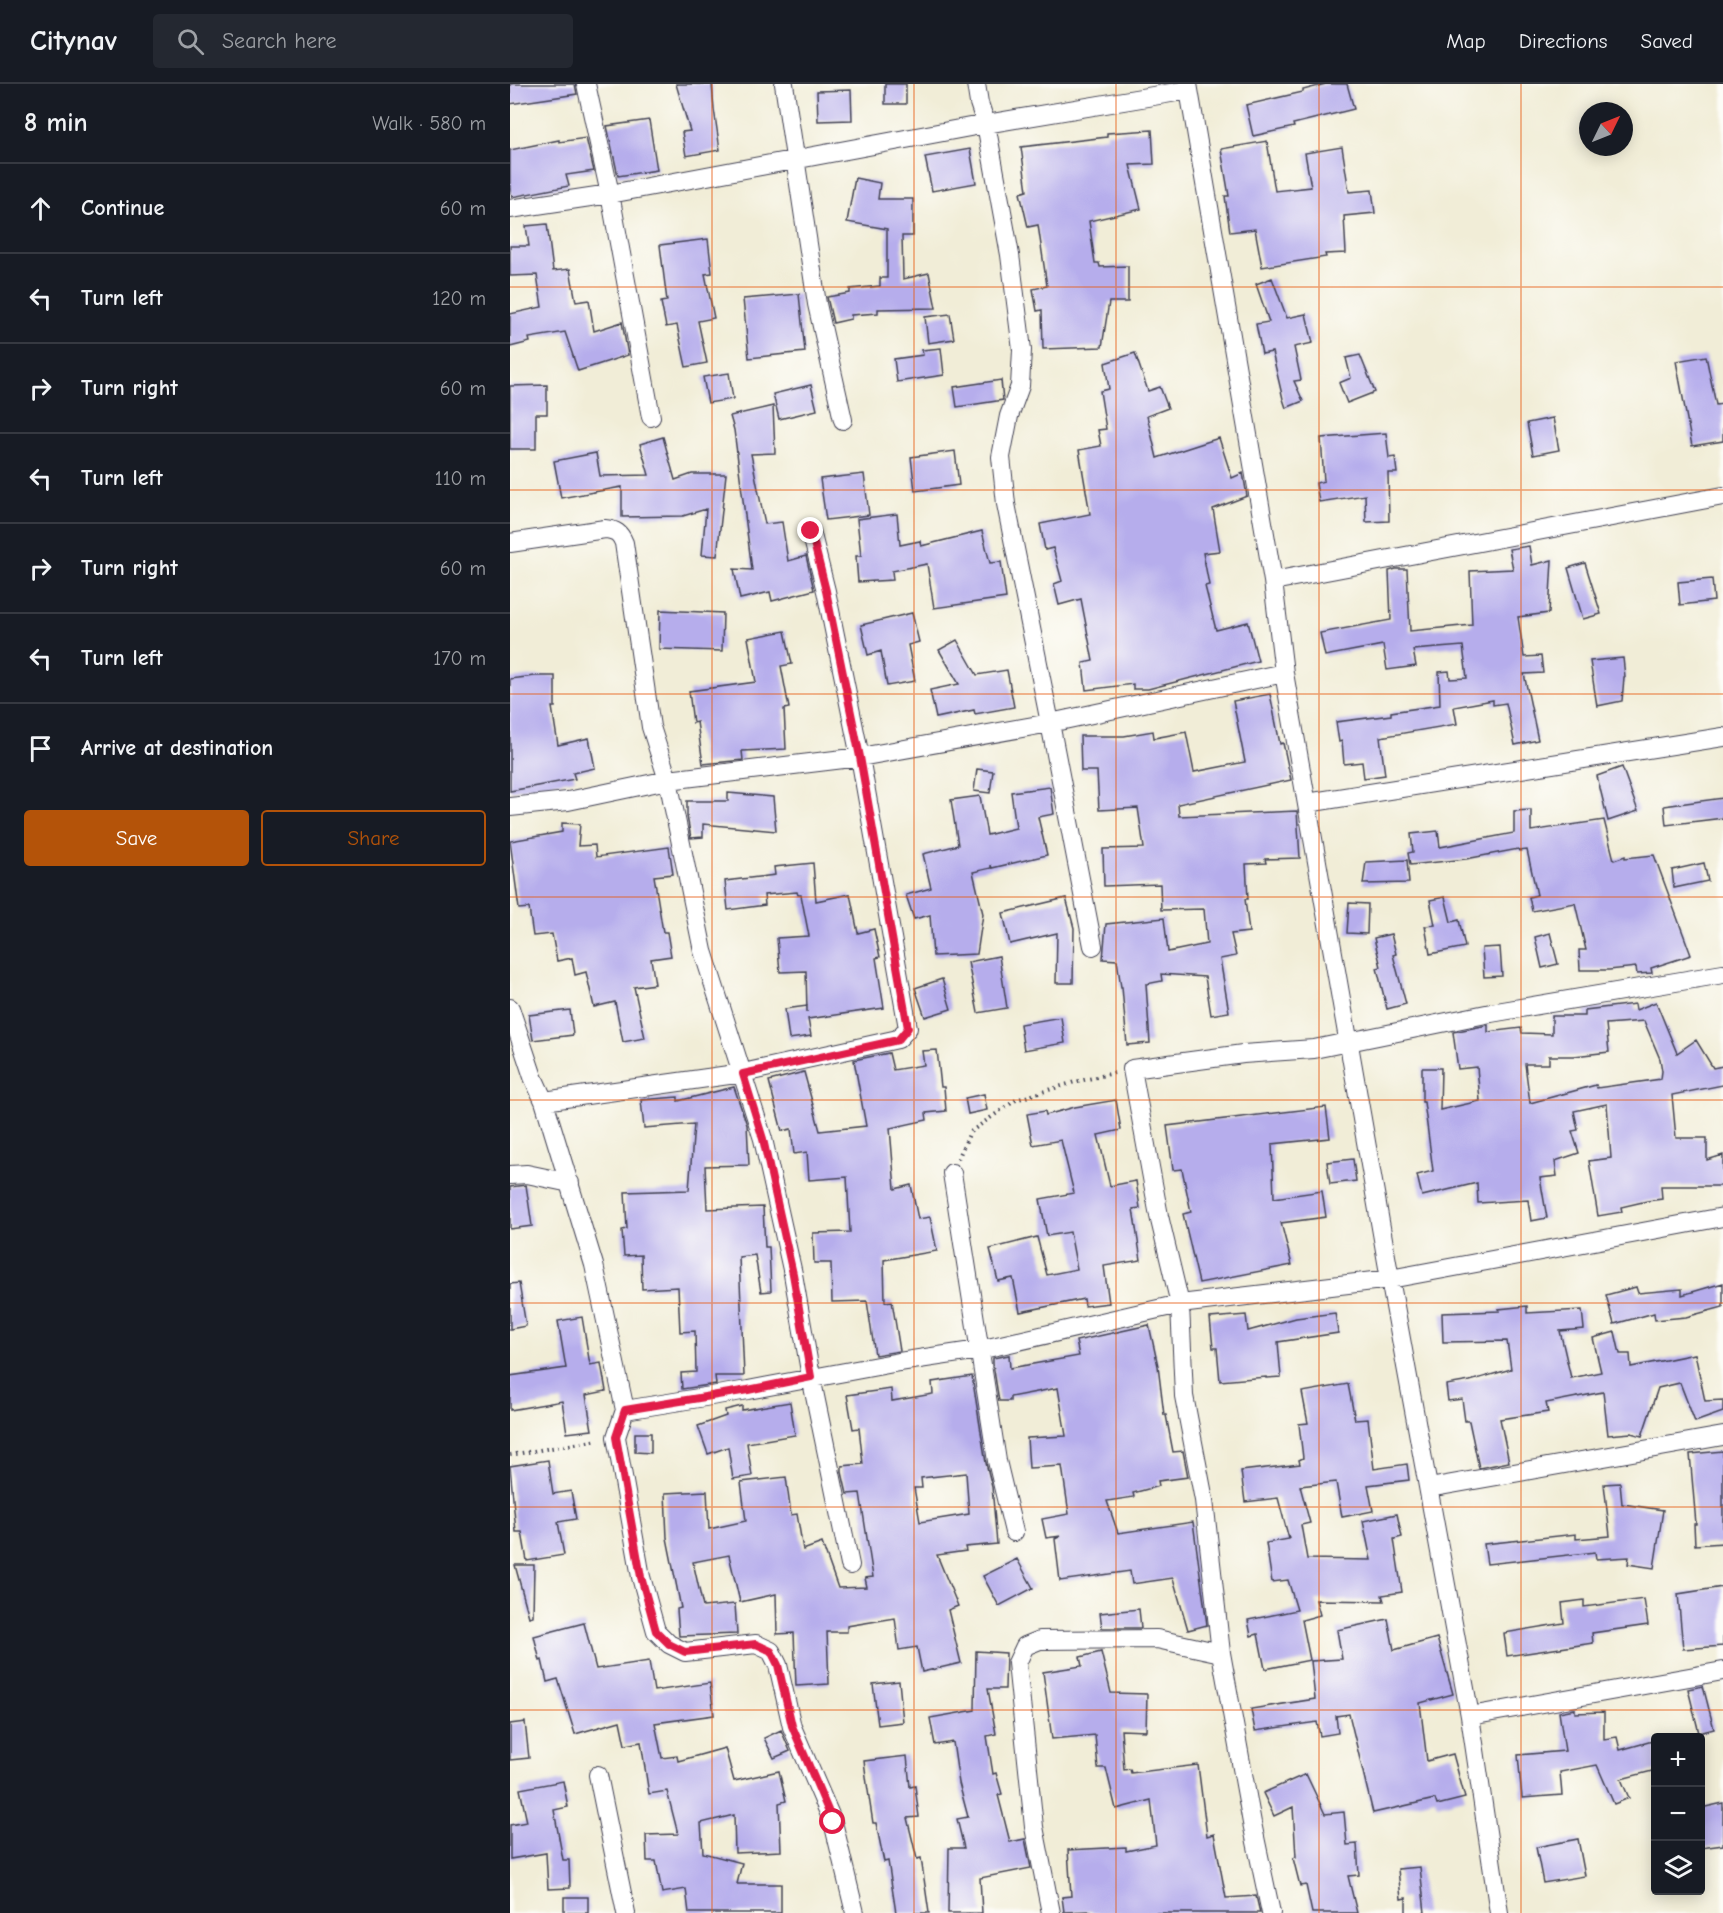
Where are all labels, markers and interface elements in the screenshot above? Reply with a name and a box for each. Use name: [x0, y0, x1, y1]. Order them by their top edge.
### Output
search box: [153, 14, 573, 68]
text: Citynav: [30, 25, 117, 57]
icon: search: [174, 25, 207, 58]
text: Search here: [222, 28, 336, 54]
text: Map: [1446, 29, 1486, 53]
text: Directions: [1519, 29, 1608, 53]
text: Saved: [1641, 29, 1693, 53]
north arrow: [1579, 102, 1633, 156]
text: 8 min: [24, 108, 88, 138]
text: Walk · 580 m: [372, 112, 486, 135]
icon: ahead: [24, 192, 57, 225]
text: Continue: [81, 195, 164, 221]
text: 60 m: [440, 197, 486, 220]
icon: left: [24, 282, 57, 315]
text: Turn left: [81, 285, 163, 311]
text: 120 m: [432, 287, 486, 310]
icon: right: [24, 372, 57, 405]
text: Turn right: [81, 375, 178, 401]
text: 60 m: [440, 377, 486, 400]
icon: left: [24, 462, 57, 495]
text: Turn left: [81, 465, 163, 491]
text: 110 m: [435, 467, 486, 490]
route end: [797, 517, 823, 543]
icon: right: [24, 552, 57, 585]
text: Turn right: [81, 555, 178, 581]
text: 60 m: [440, 557, 486, 580]
icon: left: [24, 642, 57, 675]
text: Turn left: [81, 645, 163, 671]
text: 170 m: [433, 647, 486, 670]
icon: arrive: [24, 732, 57, 765]
text: Arrive at destination: [81, 735, 273, 761]
button: Save: [24, 810, 249, 866]
button: Share: [261, 810, 486, 866]
map controls: [1651, 1733, 1705, 1895]
button: +: [1651, 1733, 1705, 1787]
button: −: [1651, 1787, 1705, 1841]
route start: [819, 1808, 845, 1834]
button: layers: [1651, 1841, 1705, 1895]

